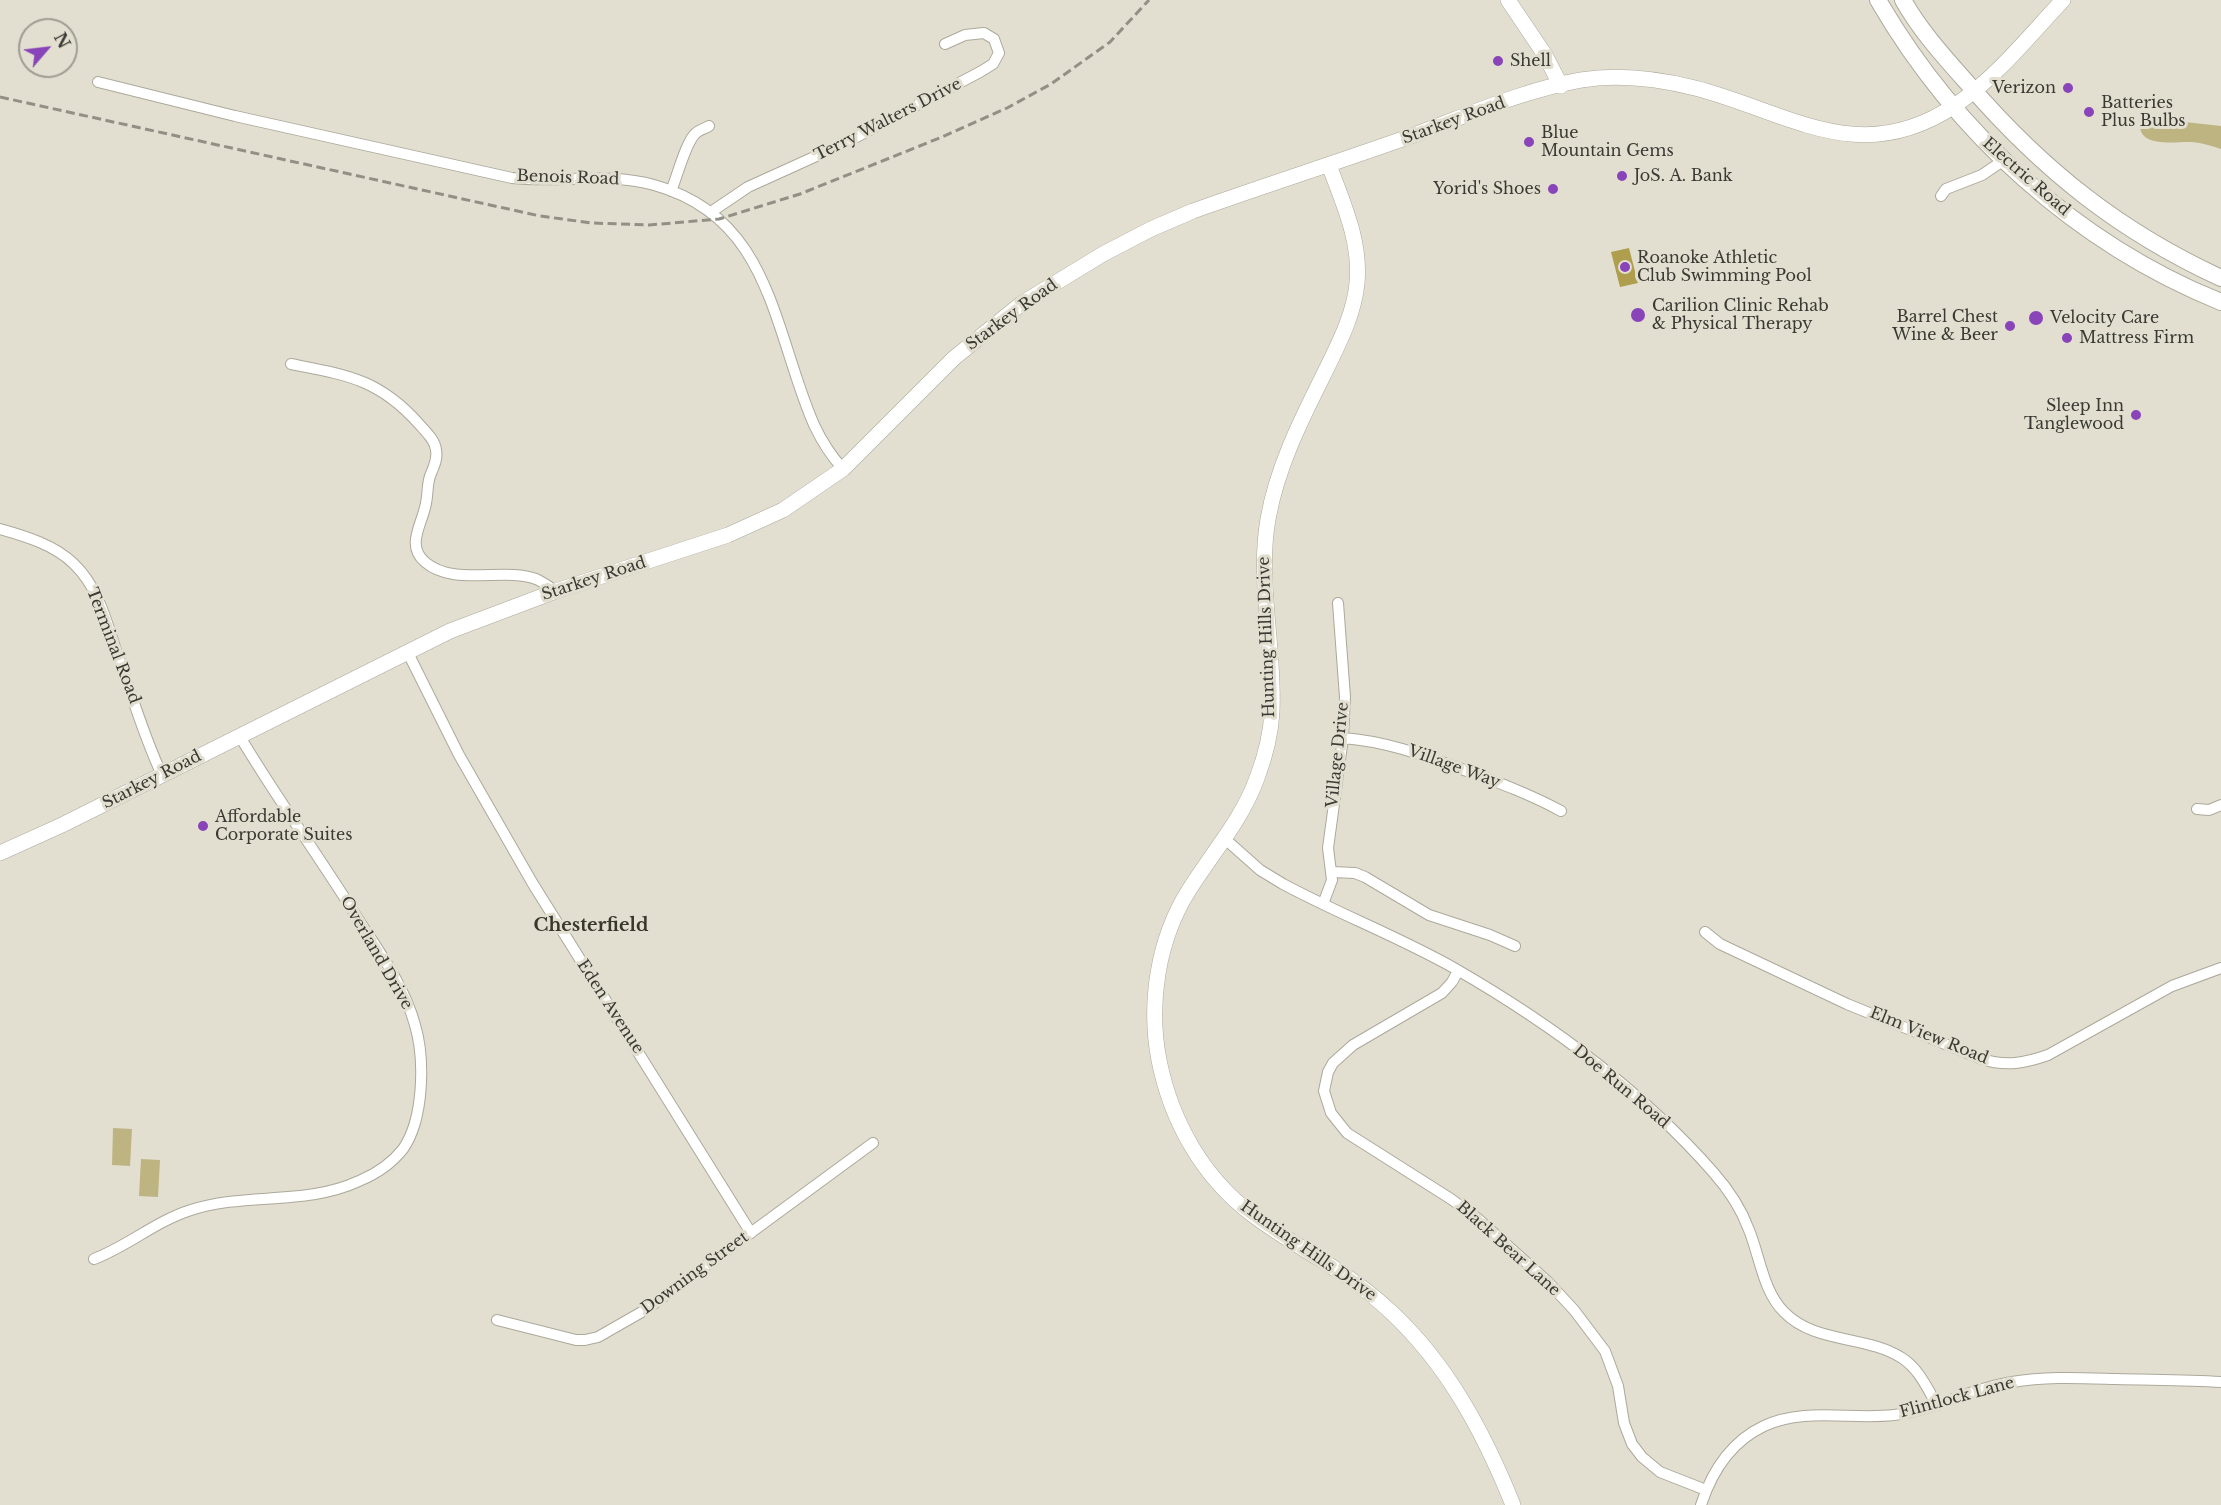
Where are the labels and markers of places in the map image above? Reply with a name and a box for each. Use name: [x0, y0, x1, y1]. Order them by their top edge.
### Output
place label: Shell: [1510, 51, 1551, 71]
marker: Shell: [1491, 54, 1505, 68]
place label: Verizon: [1992, 78, 2056, 98]
marker: Verizon: [2061, 81, 2075, 95]
place label: Batteries Plus Bulbs: [2101, 93, 2186, 131]
marker: Batteries Plus Bulbs: [2082, 105, 2096, 119]
place label: Blue Mountain Gems: [1541, 123, 1674, 161]
marker: Blue Mountain Gems: [1522, 135, 1536, 149]
place label: JoS. A. Bank: [1634, 166, 1733, 186]
marker: JoS. A. Bank: [1615, 169, 1629, 183]
place label: Yorid's Shoes: [1433, 179, 1541, 199]
marker: Yorid's Shoes: [1546, 182, 1560, 196]
place label: Roanoke Athletic Club Swimming Pool: [1637, 248, 1812, 286]
marker: Roanoke Athletic Club Swimming Pool: [1618, 260, 1632, 274]
place label: Carilion Clinic Rehab & Physical Therapy: [1652, 296, 1829, 334]
marker: Carilion Clinic Rehab & Physical Therapy: [1629, 306, 1647, 324]
place label: Barrel Chest Wine & Beer: [1892, 307, 1998, 345]
place label: Velocity Care: [2050, 308, 2159, 328]
marker: Velocity Care: [2027, 309, 2045, 327]
marker: Barrel Chest Wine & Beer: [2003, 319, 2017, 333]
place label: Mattress Firm: [2079, 328, 2194, 348]
marker: Mattress Firm: [2060, 331, 2074, 345]
place label: Sleep Inn Tanglewood: [2024, 396, 2124, 434]
marker: Sleep Inn Tanglewood: [2129, 408, 2143, 422]
place label: Affordable Corporate Suites: [215, 807, 353, 845]
marker: Affordable Corporate Suites: [196, 819, 210, 833]

